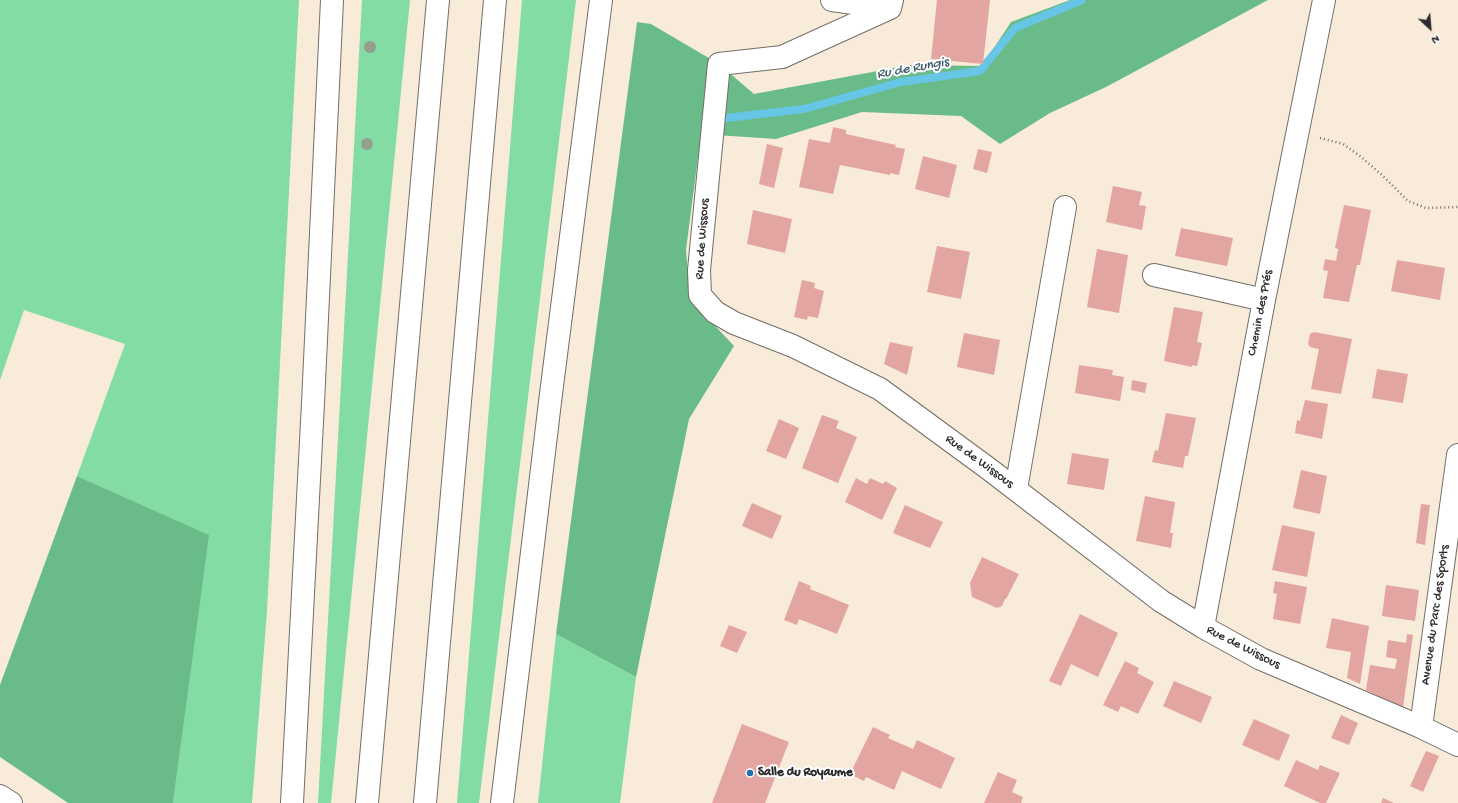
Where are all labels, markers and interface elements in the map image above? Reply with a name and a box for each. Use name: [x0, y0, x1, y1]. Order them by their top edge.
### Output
north arrow: [1410, 8, 1450, 48]
text: N: [1429, 32, 1441, 46]
water label: Ru de Rungis: [876, 54, 950, 84]
street label: Rue de Wissous: [692, 198, 714, 280]
street label: Chemin des Prés: [1245, 269, 1277, 357]
street label: Rue de Wissous: [942, 432, 1016, 492]
street label: Avenue du Parc des Sports: [1418, 544, 1454, 686]
street label: Rue de Wissous: [1203, 623, 1283, 673]
place label: Salle du Royaume: [758, 765, 853, 781]
marker: Salle du Royaume: [745, 768, 755, 778]

